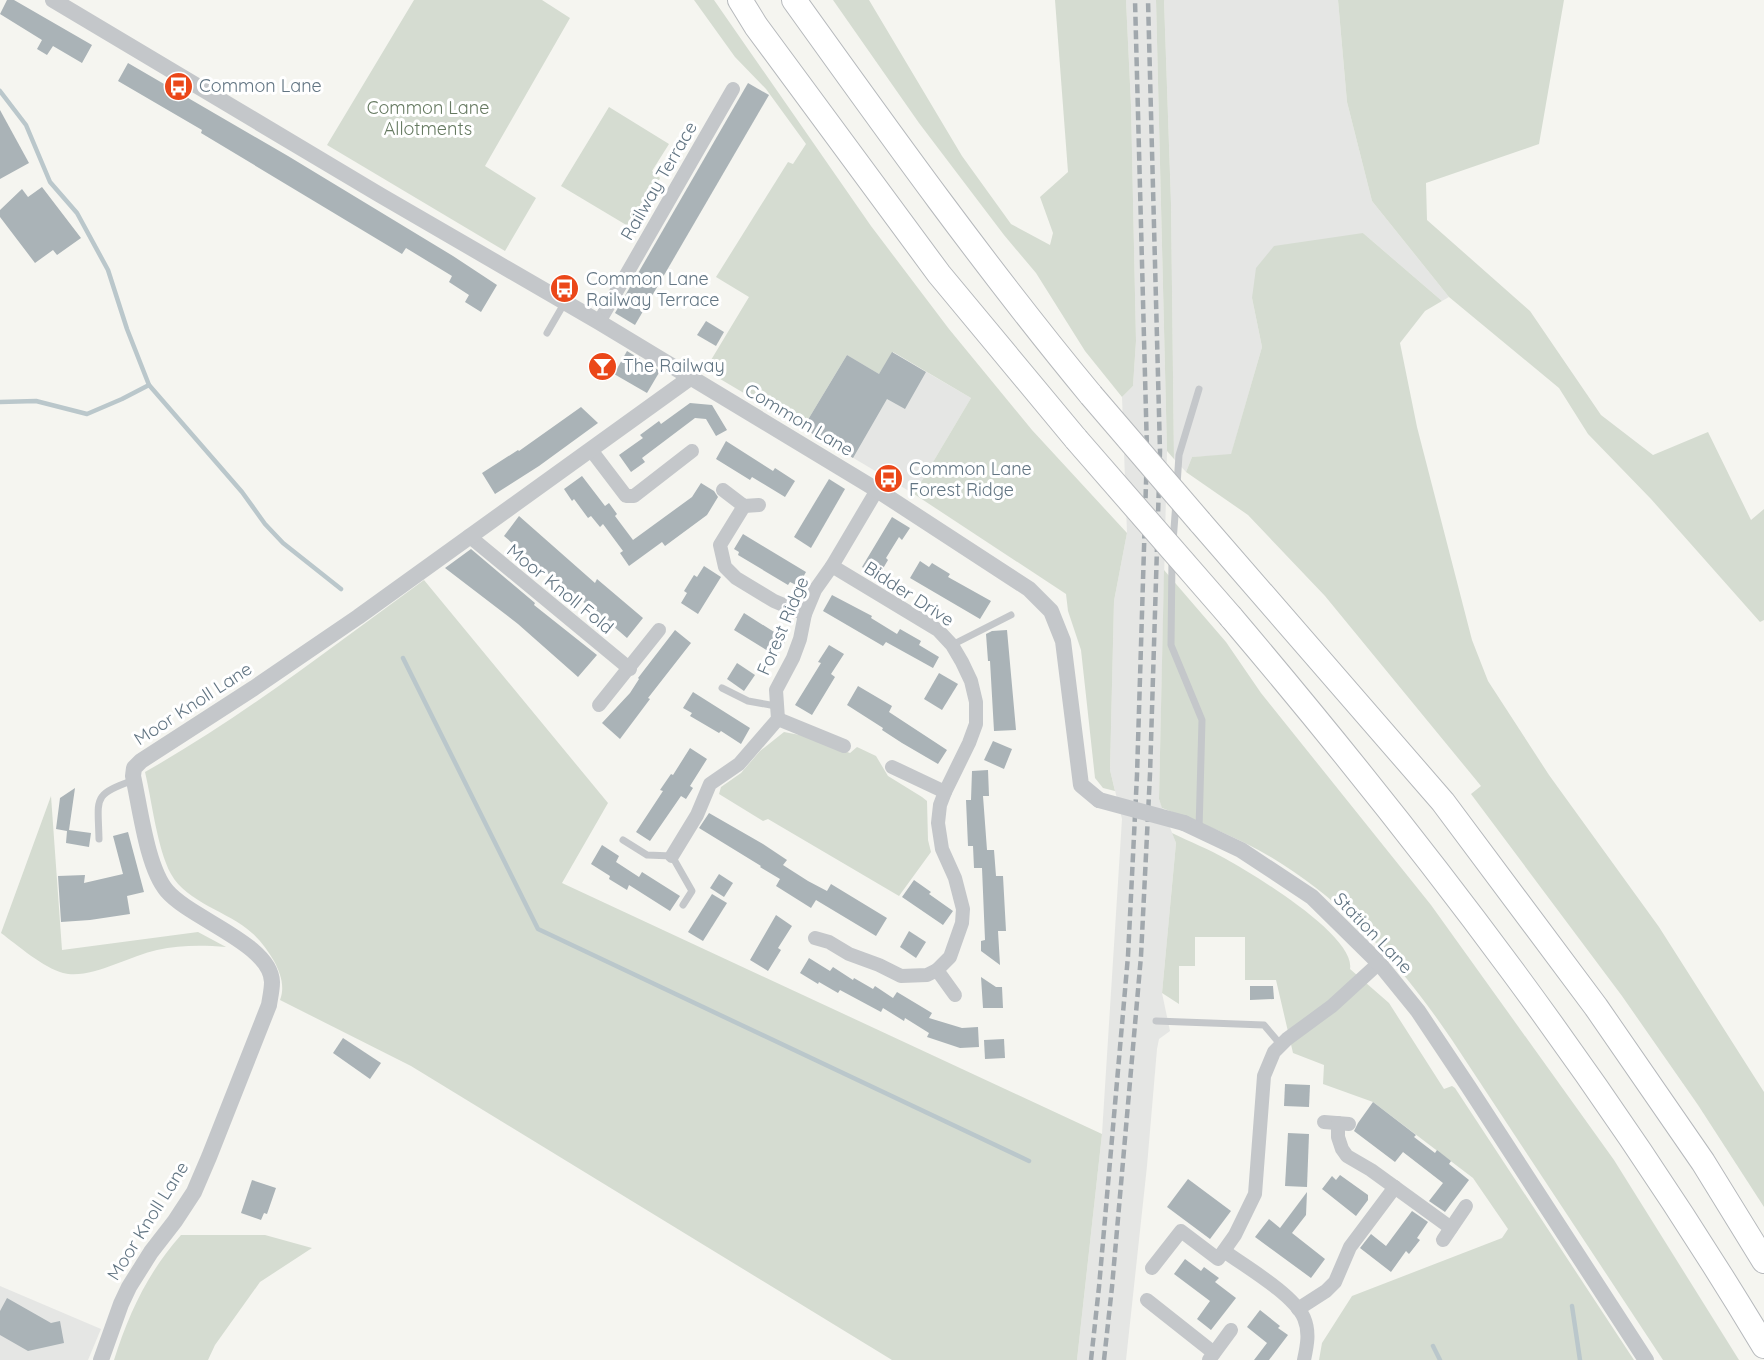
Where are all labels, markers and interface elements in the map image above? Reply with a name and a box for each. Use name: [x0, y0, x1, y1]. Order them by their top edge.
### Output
bus stop icon: Common Lane: [162, 70, 194, 102]
place label: Common Lane: [199, 74, 322, 97]
park label: Common Lane Allotments: [367, 96, 489, 140]
street label: Railway Terrace: [615, 117, 702, 244]
place label: Common Lane Railway Terrace: [586, 267, 719, 311]
bus stop icon: Common Lane Railway Terrace: [549, 273, 581, 305]
bar icon: The Railway: [586, 350, 618, 382]
place label: The Railway: [623, 354, 725, 377]
street label: Common Lane: [741, 378, 858, 461]
place label: Common Lane Forest Ridge: [909, 457, 1032, 501]
bus stop icon: Common Lane Forest Ridge: [872, 463, 904, 495]
street label: Moor Knoll Fold: [502, 539, 618, 639]
street label: Bidder Drive: [860, 556, 959, 631]
street label: Forest Ridge: [751, 573, 814, 679]
street label: Moor Knoll Lane: [129, 657, 256, 750]
street label: Station Lane: [1329, 887, 1418, 978]
street label: Moor Knoll Lane: [102, 1157, 193, 1285]

